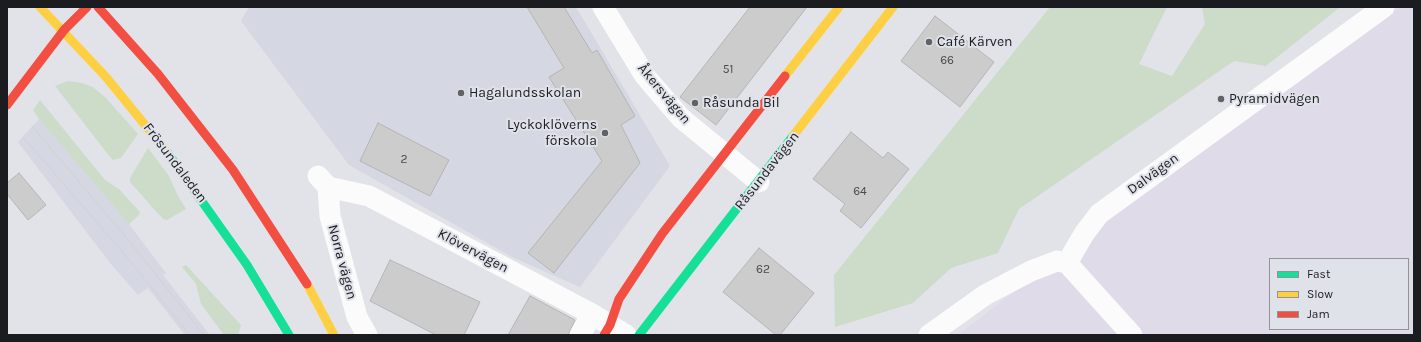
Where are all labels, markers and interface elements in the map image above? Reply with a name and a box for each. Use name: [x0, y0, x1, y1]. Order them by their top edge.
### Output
place label: Café Kärven: [937, 34, 1013, 50]
marker: Café Kärven: [924, 37, 934, 47]
house number: 66: [940, 54, 954, 68]
street label: Åkersvägen: [634, 60, 694, 128]
house number: 51: [723, 63, 733, 77]
place label: Hagalundsskolan: [469, 85, 581, 101]
marker: Hagalundsskolan: [456, 88, 466, 98]
place label: Pyramidvägen: [1229, 91, 1320, 107]
marker: Pyramidvägen: [1216, 94, 1226, 104]
place label: Råsunda Bil: [703, 95, 780, 111]
marker: Råsunda Bil: [690, 98, 700, 108]
place label: Lyckoklöverns förskola: [507, 117, 597, 150]
street label: Frösundaleden: [140, 120, 210, 206]
marker: Lyckoklöverns förskola: [600, 128, 610, 138]
street label: Råsundavägen: [731, 128, 803, 214]
street label: Dalvägen: [1124, 150, 1182, 198]
house number: 2: [401, 153, 407, 167]
house number: 64: [853, 185, 867, 199]
street label: Norra vägen: [324, 223, 360, 301]
street label: Klövervägen: [435, 225, 511, 277]
legend: [1269, 258, 1409, 330]
house number: 62: [756, 263, 770, 277]
text: Fast: [1307, 267, 1330, 281]
text: Slow: [1307, 287, 1333, 301]
text: Jam: [1307, 307, 1330, 321]

